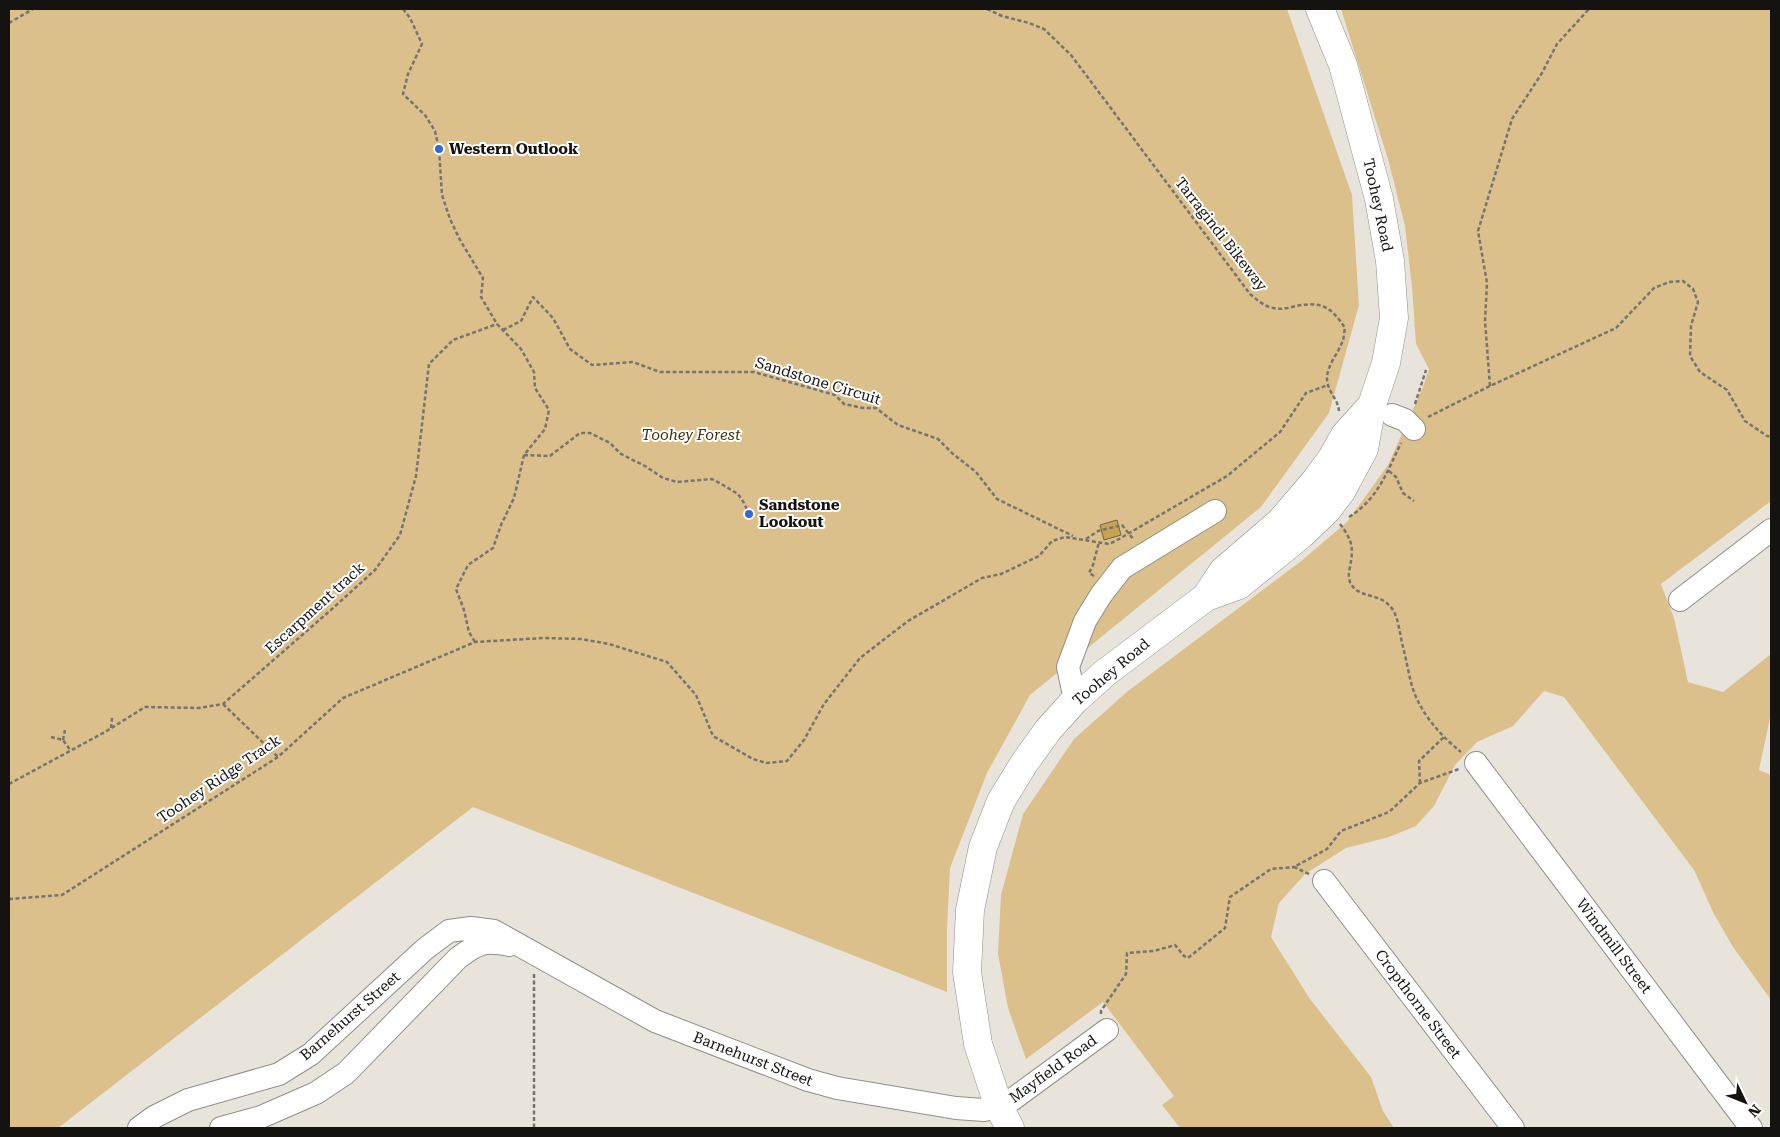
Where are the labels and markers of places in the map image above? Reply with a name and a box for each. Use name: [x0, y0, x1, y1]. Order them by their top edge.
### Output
place label: Western Outlook: [449, 140, 579, 158]
marker: Western Outlook: [433, 143, 445, 155]
place label: Sandstone Lookout: [759, 496, 840, 531]
marker: Sandstone Lookout: [743, 508, 755, 520]

